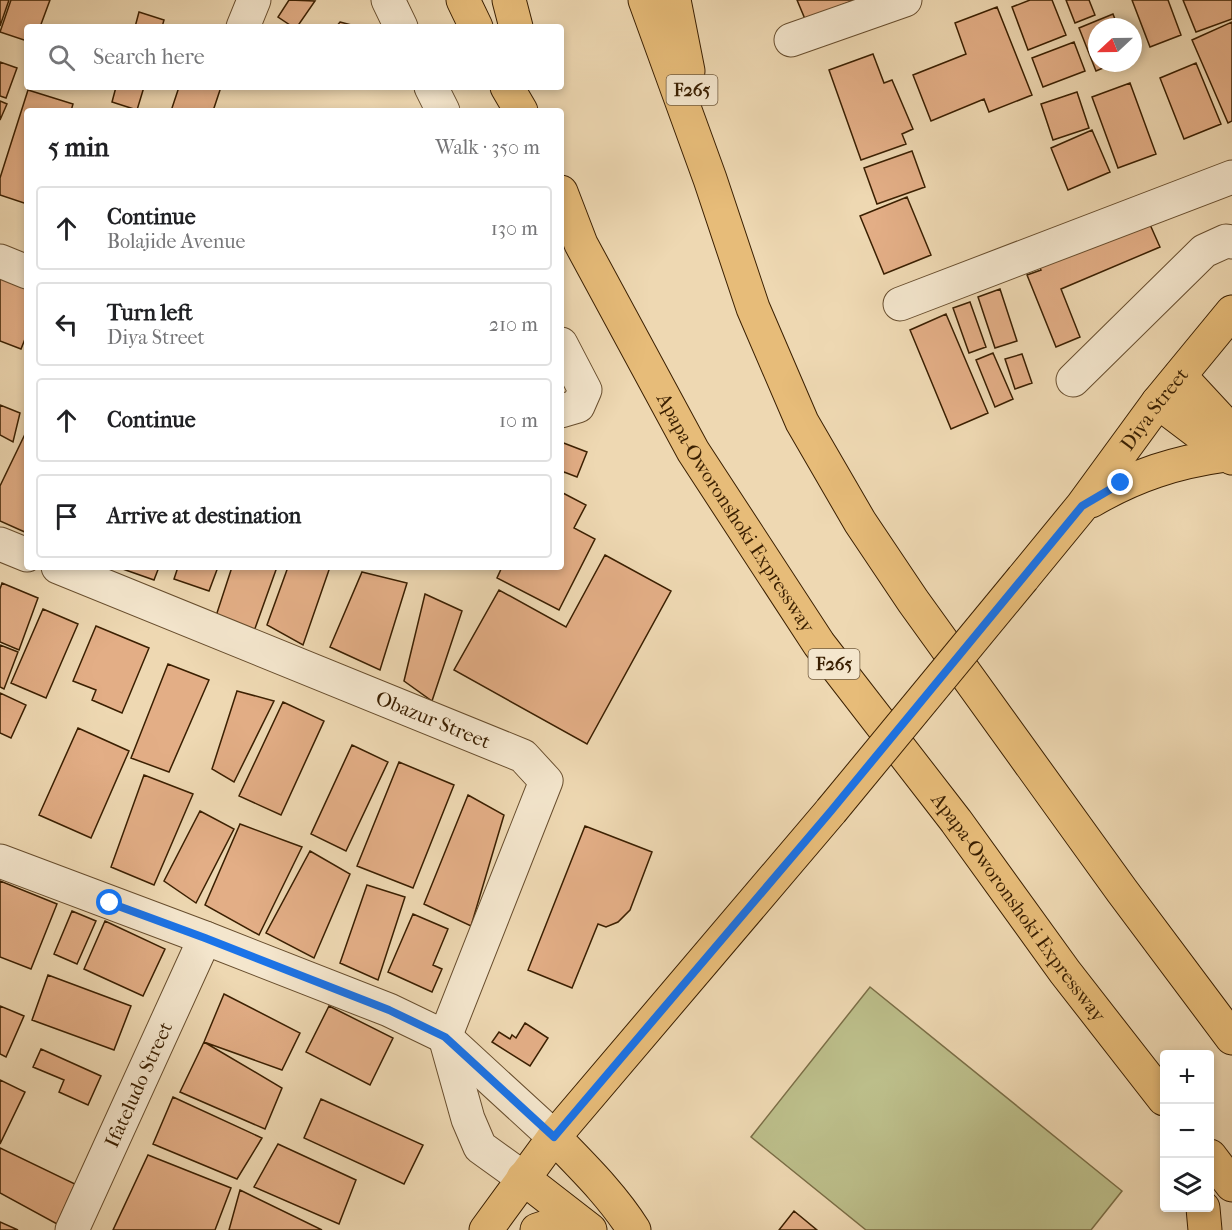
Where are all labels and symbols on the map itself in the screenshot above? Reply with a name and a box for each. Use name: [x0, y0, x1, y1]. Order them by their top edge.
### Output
north arrow: [1088, 18, 1142, 72]
road number: F265: [666, 75, 718, 105]
street label: Diya Street: [1116, 363, 1193, 455]
street label: Apapa-Oworonshoki Expressway: [651, 388, 820, 638]
route end: [1107, 469, 1133, 495]
road number: F265: [808, 649, 860, 679]
street label: Obazur Street: [372, 686, 494, 753]
street label: Apapa-Oworonshoki Expressway: [926, 788, 1111, 1027]
route start: [96, 889, 122, 915]
street label: Ifateludo Street: [100, 1018, 177, 1151]

